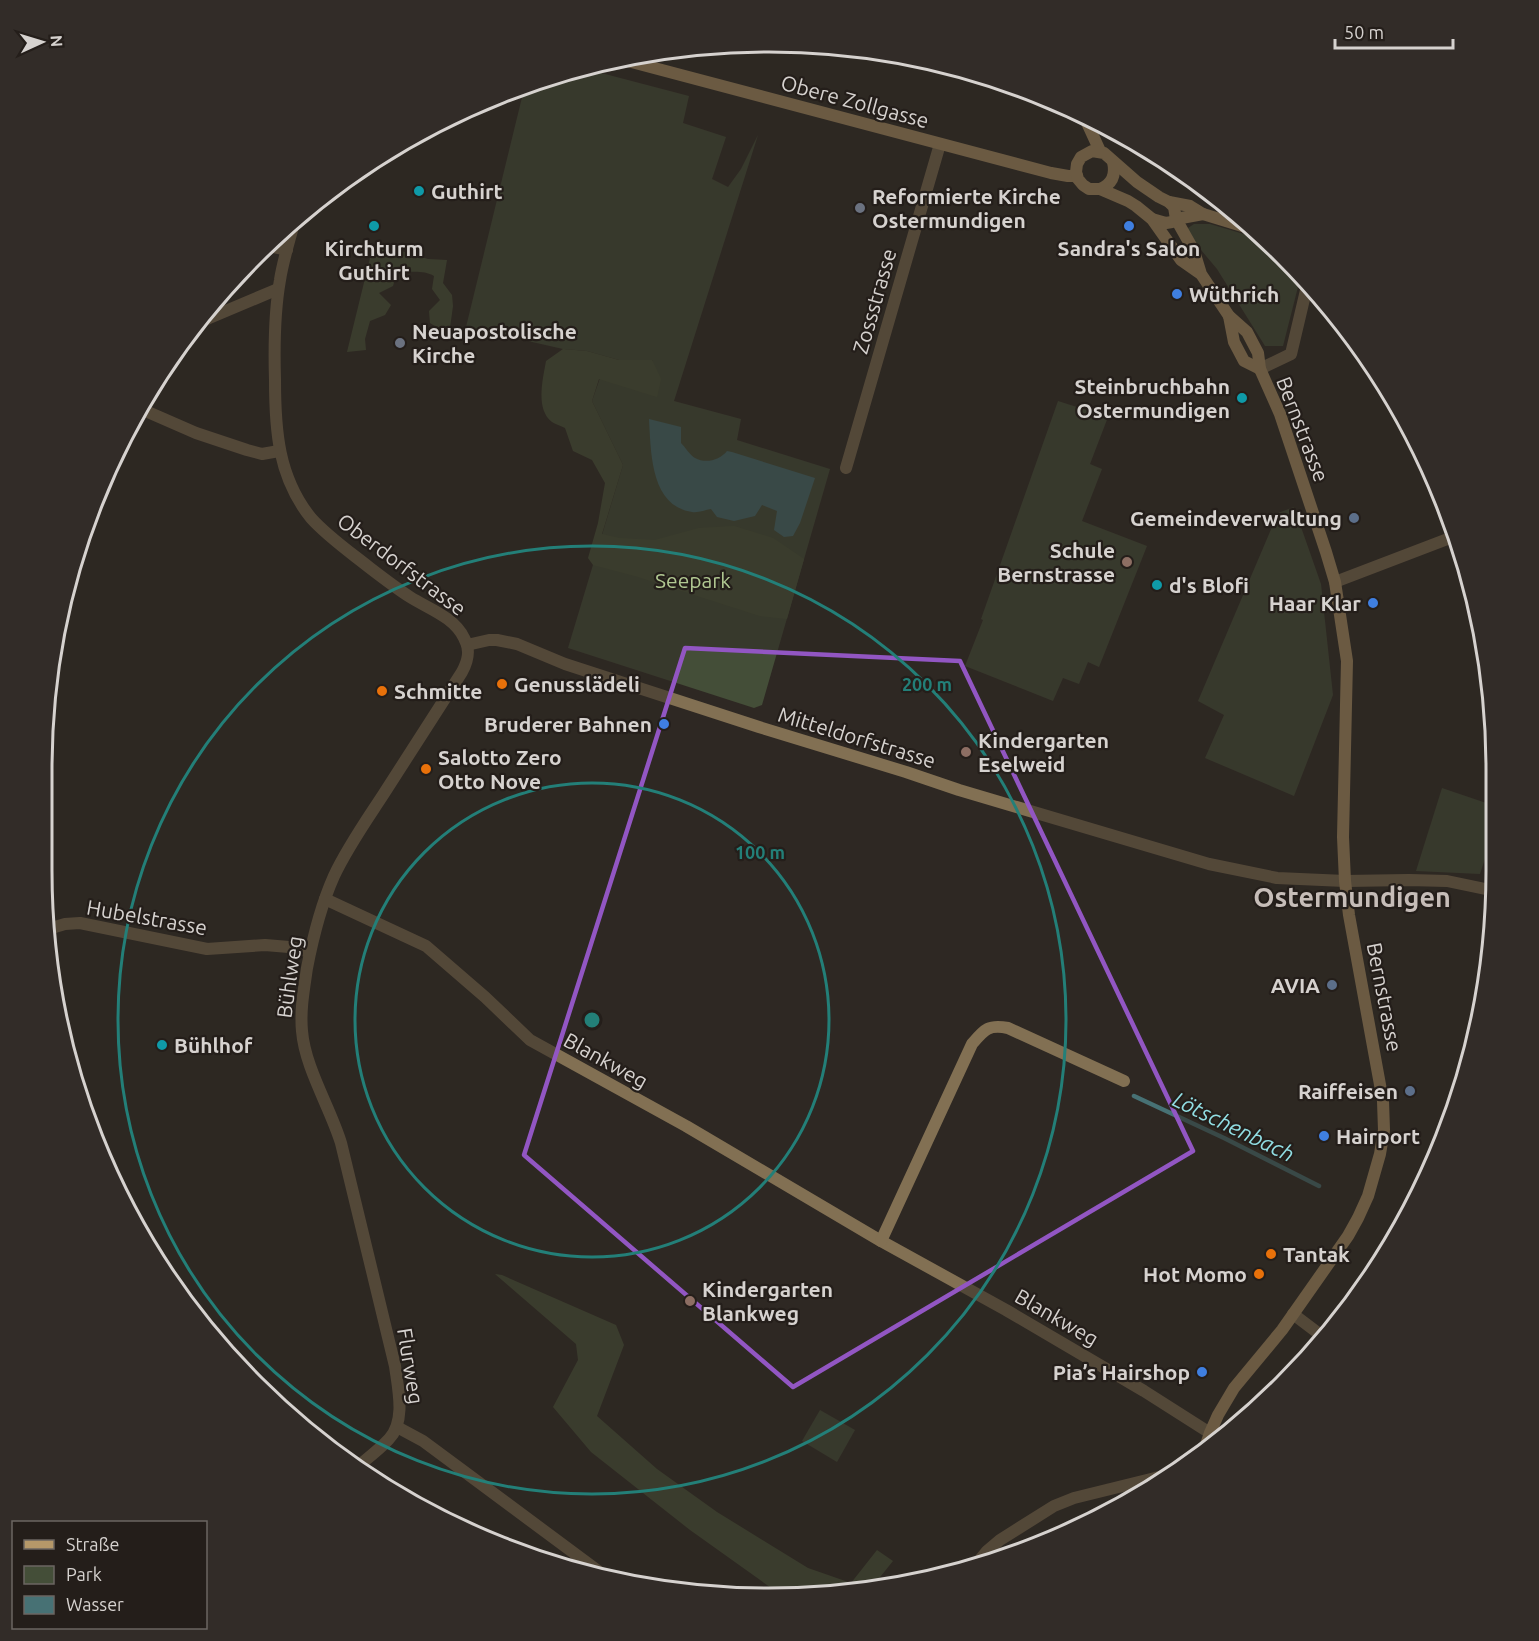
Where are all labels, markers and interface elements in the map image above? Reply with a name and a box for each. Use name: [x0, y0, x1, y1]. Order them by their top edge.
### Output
north arrow: [12, 12, 72, 72]
scale bar: [1335, 12, 1454, 50]
text: 50 m: [1344, 22, 1384, 42]
text: N: [48, 34, 66, 48]
street label: Obere Zollgasse: [778, 70, 932, 132]
place label: Guthirt: [431, 179, 503, 203]
marker: Guthirt: [412, 184, 426, 198]
place label: Reformierte Kirche Ostermundigen: [872, 184, 1061, 232]
marker: Reformierte Kirche Ostermundigen: [853, 201, 867, 215]
marker: Kirchturm Guthirt: [367, 219, 381, 233]
marker: Sandra's Salon: [1122, 219, 1136, 233]
place label: Kirchturm Guthirt: [324, 236, 424, 284]
place label: Sandra's Salon: [1058, 236, 1200, 260]
street label: Zossstrasse: [848, 246, 900, 356]
place label: Wüthrich: [1189, 282, 1279, 306]
marker: Wüthrich: [1170, 287, 1184, 301]
place label: Neuapostolische Kirche: [412, 319, 577, 367]
marker: Neuapostolische Kirche: [393, 336, 407, 350]
street label: Bernstrasse: [1272, 373, 1334, 485]
place label: Steinbruchbahn Ostermundigen: [1074, 374, 1230, 422]
marker: Steinbruchbahn Ostermundigen: [1235, 391, 1249, 405]
place label: Gemeindeverwaltung: [1130, 506, 1342, 530]
street label: Oberdorfstrasse: [333, 508, 471, 620]
marker: Gemeindeverwaltung: [1347, 511, 1361, 525]
place label: Schule Bernstrasse: [997, 538, 1115, 586]
marker: Schule Bernstrasse: [1120, 555, 1134, 569]
park label: Seepark: [655, 568, 731, 592]
place label: d's Blofi: [1169, 573, 1249, 597]
marker: d's Blofi: [1150, 578, 1164, 592]
place label: Haar Klar: [1269, 591, 1361, 615]
marker: Haar Klar: [1366, 596, 1380, 610]
place label: Genusslädeli: [514, 672, 640, 696]
text: 200 m: [902, 674, 952, 694]
marker: Genusslädeli: [495, 677, 509, 691]
place label: Schmitte: [394, 679, 482, 703]
marker: Schmitte: [375, 684, 389, 698]
street label: Mitteldorfstrasse: [775, 702, 939, 772]
place label: Bruderer Bahnen: [484, 712, 652, 736]
marker: Bruderer Bahnen: [657, 717, 671, 731]
place label: Kindergarten Eselweid: [978, 728, 1109, 776]
place label: Salotto Zero Otto Nove: [438, 745, 562, 793]
marker: Kindergarten Eselweid: [959, 745, 973, 759]
marker: Salotto Zero Otto Nove: [419, 762, 433, 776]
text: 100 m: [735, 842, 785, 862]
district label: Ostermundigen: [1253, 882, 1451, 912]
street label: Hubelstrasse: [85, 895, 209, 939]
street label: Bühlweg: [271, 934, 307, 1020]
street label: Bernstrasse: [1363, 940, 1407, 1054]
place label: AVIA: [1271, 973, 1320, 997]
marker: AVIA: [1325, 978, 1339, 992]
centre of rings: [582, 1010, 602, 1030]
street label: Blankweg: [560, 1027, 652, 1093]
place label: Bühlhof: [174, 1033, 253, 1057]
marker: Bühlhof: [155, 1038, 169, 1052]
place label: Raiffeisen: [1298, 1079, 1398, 1103]
marker: Raiffeisen: [1403, 1084, 1417, 1098]
water label: Lötschenbach: [1169, 1086, 1299, 1166]
place label: Hairport: [1336, 1124, 1420, 1148]
marker: Hairport: [1317, 1129, 1331, 1143]
place label: Tantak: [1283, 1242, 1350, 1266]
marker: Tantak: [1264, 1247, 1278, 1261]
place label: Hot Momo: [1143, 1262, 1247, 1286]
marker: Hot Momo: [1252, 1267, 1266, 1281]
place label: Kindergarten Blankweg: [702, 1277, 833, 1325]
street label: Blankweg: [1011, 1284, 1103, 1350]
marker: Kindergarten Blankweg: [683, 1294, 697, 1308]
street label: Flurweg: [393, 1326, 429, 1406]
place label: Pia’s Hairshop: [1053, 1360, 1190, 1384]
marker: Pia’s Hairshop: [1195, 1365, 1209, 1379]
legend: [12, 1521, 207, 1629]
text: Straße: [66, 1534, 119, 1554]
text: Park: [66, 1564, 102, 1584]
text: Wasser: [66, 1594, 124, 1614]

